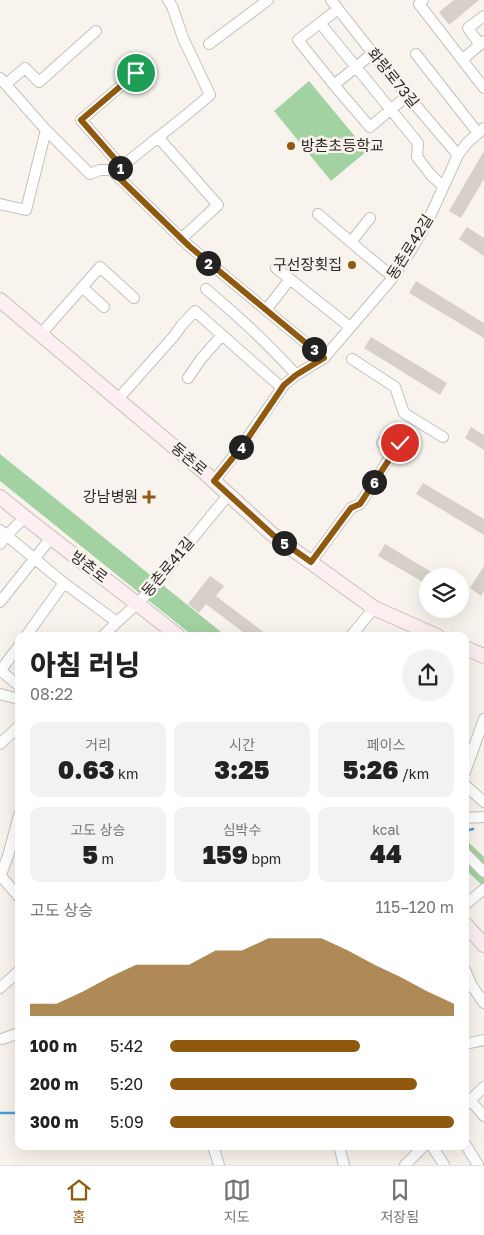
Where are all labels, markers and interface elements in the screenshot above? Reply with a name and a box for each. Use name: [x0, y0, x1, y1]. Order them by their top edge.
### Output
street label: 화랑로73길: [364, 44, 423, 111]
pin: [115, 52, 157, 94]
icon: arrive: [122, 59, 150, 87]
place label: 방촌초등학교: [301, 136, 384, 154]
marker: 방촌초등학교: [285, 140, 297, 152]
pin: 1: [108, 156, 132, 180]
text: 1: [117, 160, 124, 177]
street label: 동촌로42길: [382, 211, 436, 282]
pin: 2: [196, 250, 220, 276]
text: 2: [204, 255, 213, 272]
place label: 구선장횟집: [273, 255, 342, 273]
marker: 구선장횟집: [346, 259, 358, 271]
pin: 3: [302, 336, 326, 362]
text: 3: [310, 341, 319, 358]
pin: [379, 422, 421, 464]
icon: check: [386, 429, 414, 457]
pin: 4: [228, 434, 254, 460]
street label: 동촌로: [168, 438, 211, 478]
text: 4: [237, 439, 246, 456]
pin: 6: [362, 470, 386, 494]
text: 6: [370, 474, 379, 491]
place label: 강남병원: [83, 487, 138, 505]
marker: 강남병원: [142, 490, 156, 504]
pin: 5: [272, 530, 296, 556]
street label: 동촌로41길: [137, 533, 197, 600]
text: 5: [280, 535, 289, 552]
street label: 방촌로: [68, 547, 112, 586]
map controls: [419, 568, 469, 618]
button: layers: [419, 568, 469, 618]
text: 아침 러닝: [30, 648, 140, 681]
button: share: [402, 649, 454, 701]
text: 08:22: [30, 684, 73, 704]
text: 거리: [85, 736, 111, 753]
text: 시간: [229, 736, 255, 753]
text: 페이스: [367, 736, 405, 753]
text: 0.63: [58, 754, 114, 785]
text: 3:25: [214, 754, 270, 785]
text: 5:26: [343, 754, 399, 785]
text: km: [114, 765, 138, 782]
text: /km: [399, 765, 429, 782]
text: 고도 상승: [70, 821, 126, 838]
text: 심박수: [223, 821, 261, 838]
text: kcal: [372, 821, 400, 838]
text: 44: [370, 838, 402, 869]
text: 5: [82, 839, 98, 870]
text: 159: [203, 839, 248, 870]
text: m: [98, 850, 114, 867]
text: bpm: [248, 850, 281, 867]
text: 115–120 m: [376, 897, 454, 917]
text: 고도 상승: [30, 900, 93, 920]
text: 100 m: [30, 1036, 77, 1056]
text: 5:42: [110, 1036, 143, 1056]
text: 200 m: [30, 1074, 79, 1094]
text: 5:20: [110, 1074, 143, 1094]
text: 300 m: [30, 1112, 79, 1132]
text: 5:09: [110, 1112, 144, 1132]
tab: 홈: [65, 1176, 93, 1226]
tab: 지도: [223, 1176, 251, 1226]
tab: 저장됨: [380, 1176, 419, 1226]

